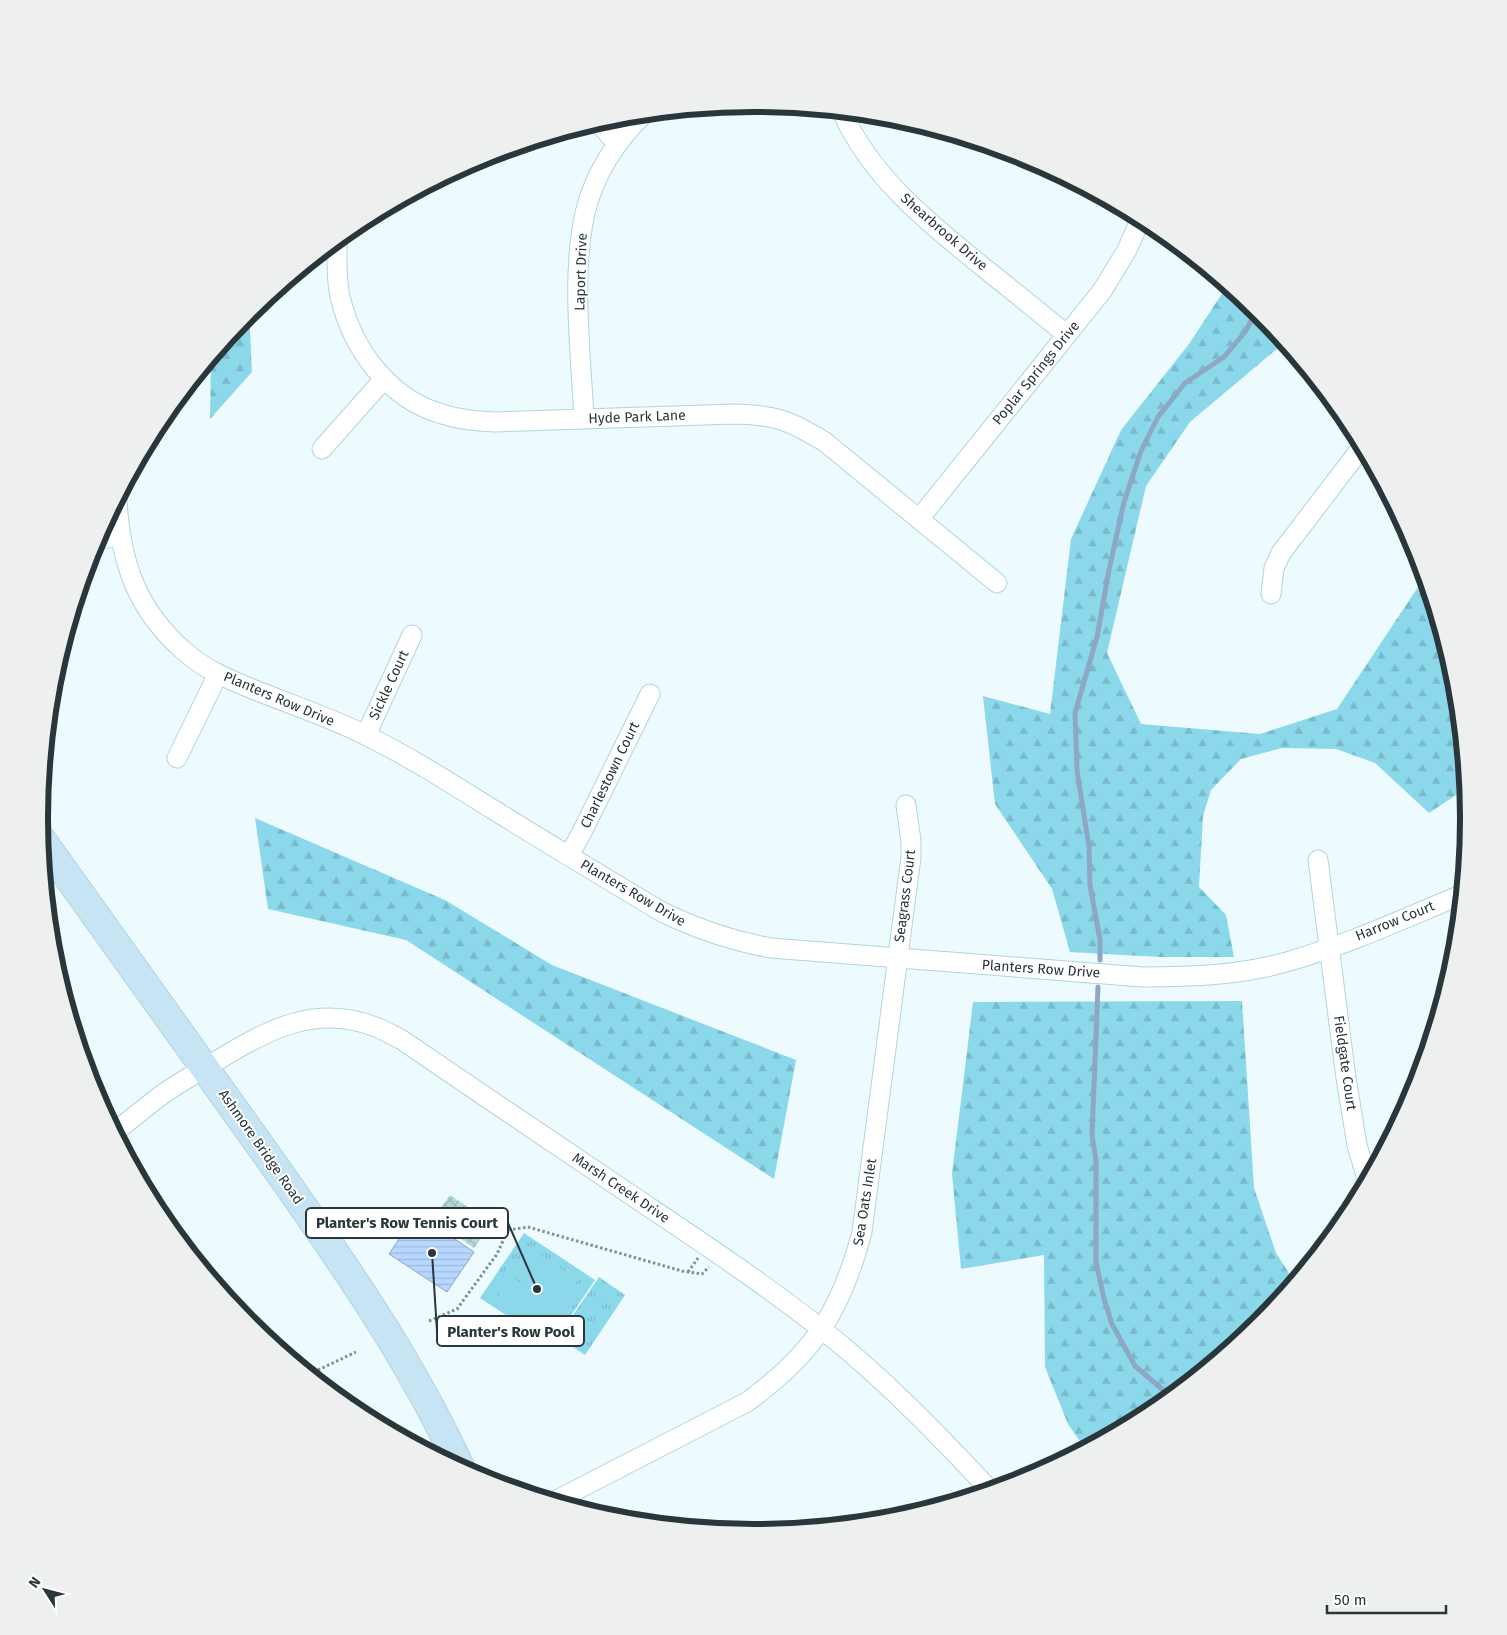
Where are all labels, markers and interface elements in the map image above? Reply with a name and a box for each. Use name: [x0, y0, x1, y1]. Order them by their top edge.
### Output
street label: Shearbrook Drive: [897, 190, 991, 274]
street label: Laport Drive: [571, 233, 591, 311]
street label: Poplar Springs Drive: [989, 318, 1083, 428]
street label: Hyde Park Lane: [588, 407, 686, 427]
street label: Sickle Court: [365, 646, 413, 723]
street label: Planters Row Drive: [221, 668, 337, 730]
street label: Charlestown Court: [577, 718, 644, 831]
street label: Seagrass Court: [891, 848, 919, 943]
street label: Planters Row Drive: [577, 856, 689, 930]
street label: Harrow Court: [1353, 897, 1438, 945]
street label: Planters Row Drive: [981, 956, 1101, 982]
street label: Fieldgate Court: [1330, 1015, 1360, 1112]
street label: Ashmore Bridge Road: [215, 1086, 307, 1208]
street label: Marsh Creek Drive: [569, 1149, 673, 1227]
street label: Sea Oats Inlet: [850, 1156, 880, 1247]
callout: Planter's Row Tennis Court: [306, 1208, 508, 1238]
text: Planter's Row Tennis Court: [316, 1214, 498, 1232]
callout: Planter's Row Pool: [437, 1316, 584, 1346]
text: Planter's Row Pool: [447, 1323, 575, 1341]
north arrow: [20, 1565, 70, 1615]
text: N: [25, 1574, 44, 1591]
scale bar: [1327, 1582, 1446, 1614]
text: 50 m: [1334, 1591, 1367, 1609]

